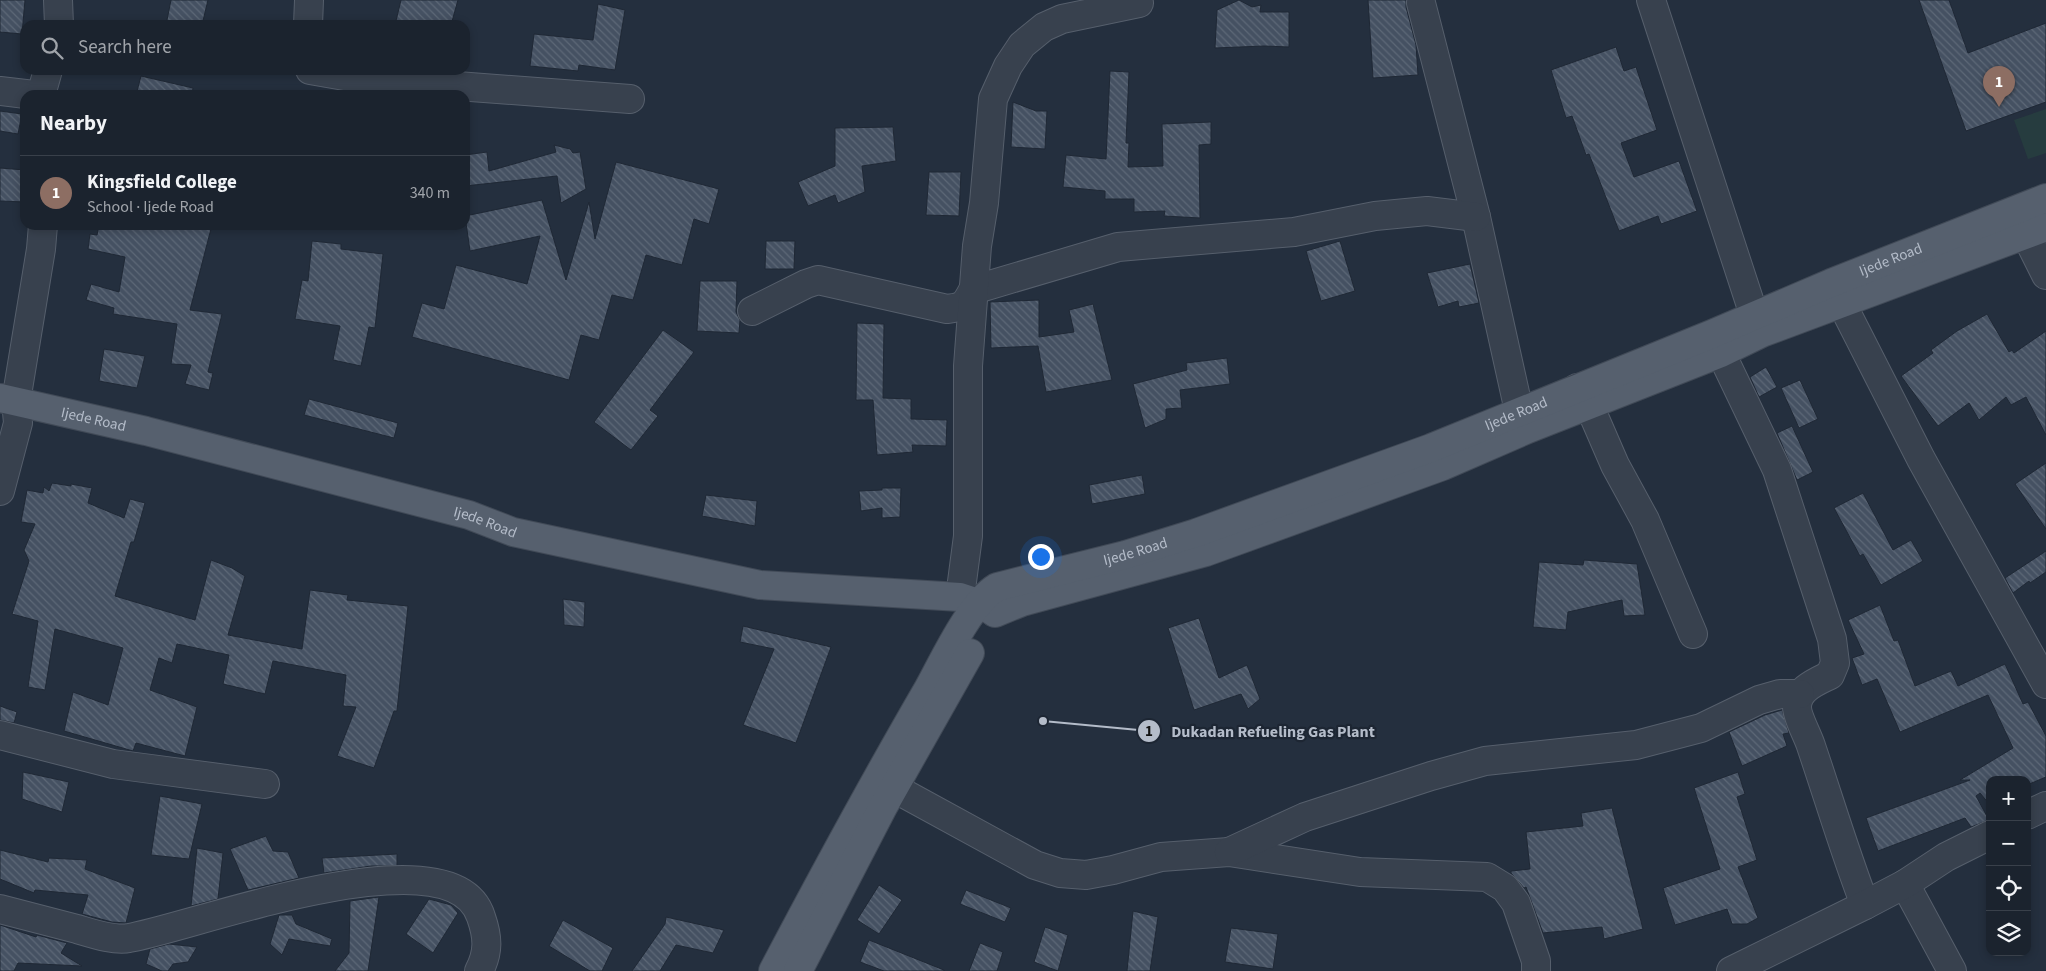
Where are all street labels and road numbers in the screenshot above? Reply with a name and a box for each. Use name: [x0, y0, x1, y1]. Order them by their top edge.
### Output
street label: Ijede Road: [1856, 238, 1925, 281]
street label: Ijede Road: [1481, 391, 1551, 436]
street label: Ijede Road: [59, 402, 128, 437]
street label: Ijede Road: [451, 501, 520, 543]
street label: Ijede Road: [1101, 532, 1170, 571]

